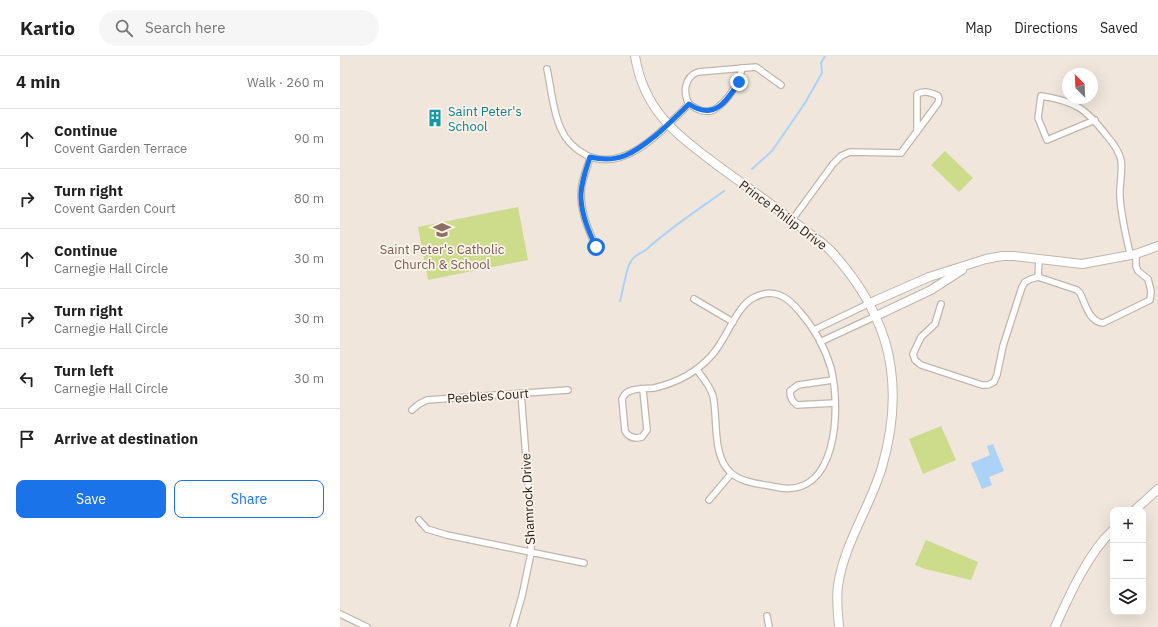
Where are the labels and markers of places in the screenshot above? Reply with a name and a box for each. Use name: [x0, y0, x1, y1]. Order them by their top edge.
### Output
place label: Saint Peter's School: [448, 103, 522, 135]
building icon: Saint Peter's School: [425, 108, 445, 128]
school or university icon: Saint Peter's Catholic Church & School: [432, 220, 452, 240]
place label: Saint Peter's Catholic Church & School: [380, 241, 505, 273]

